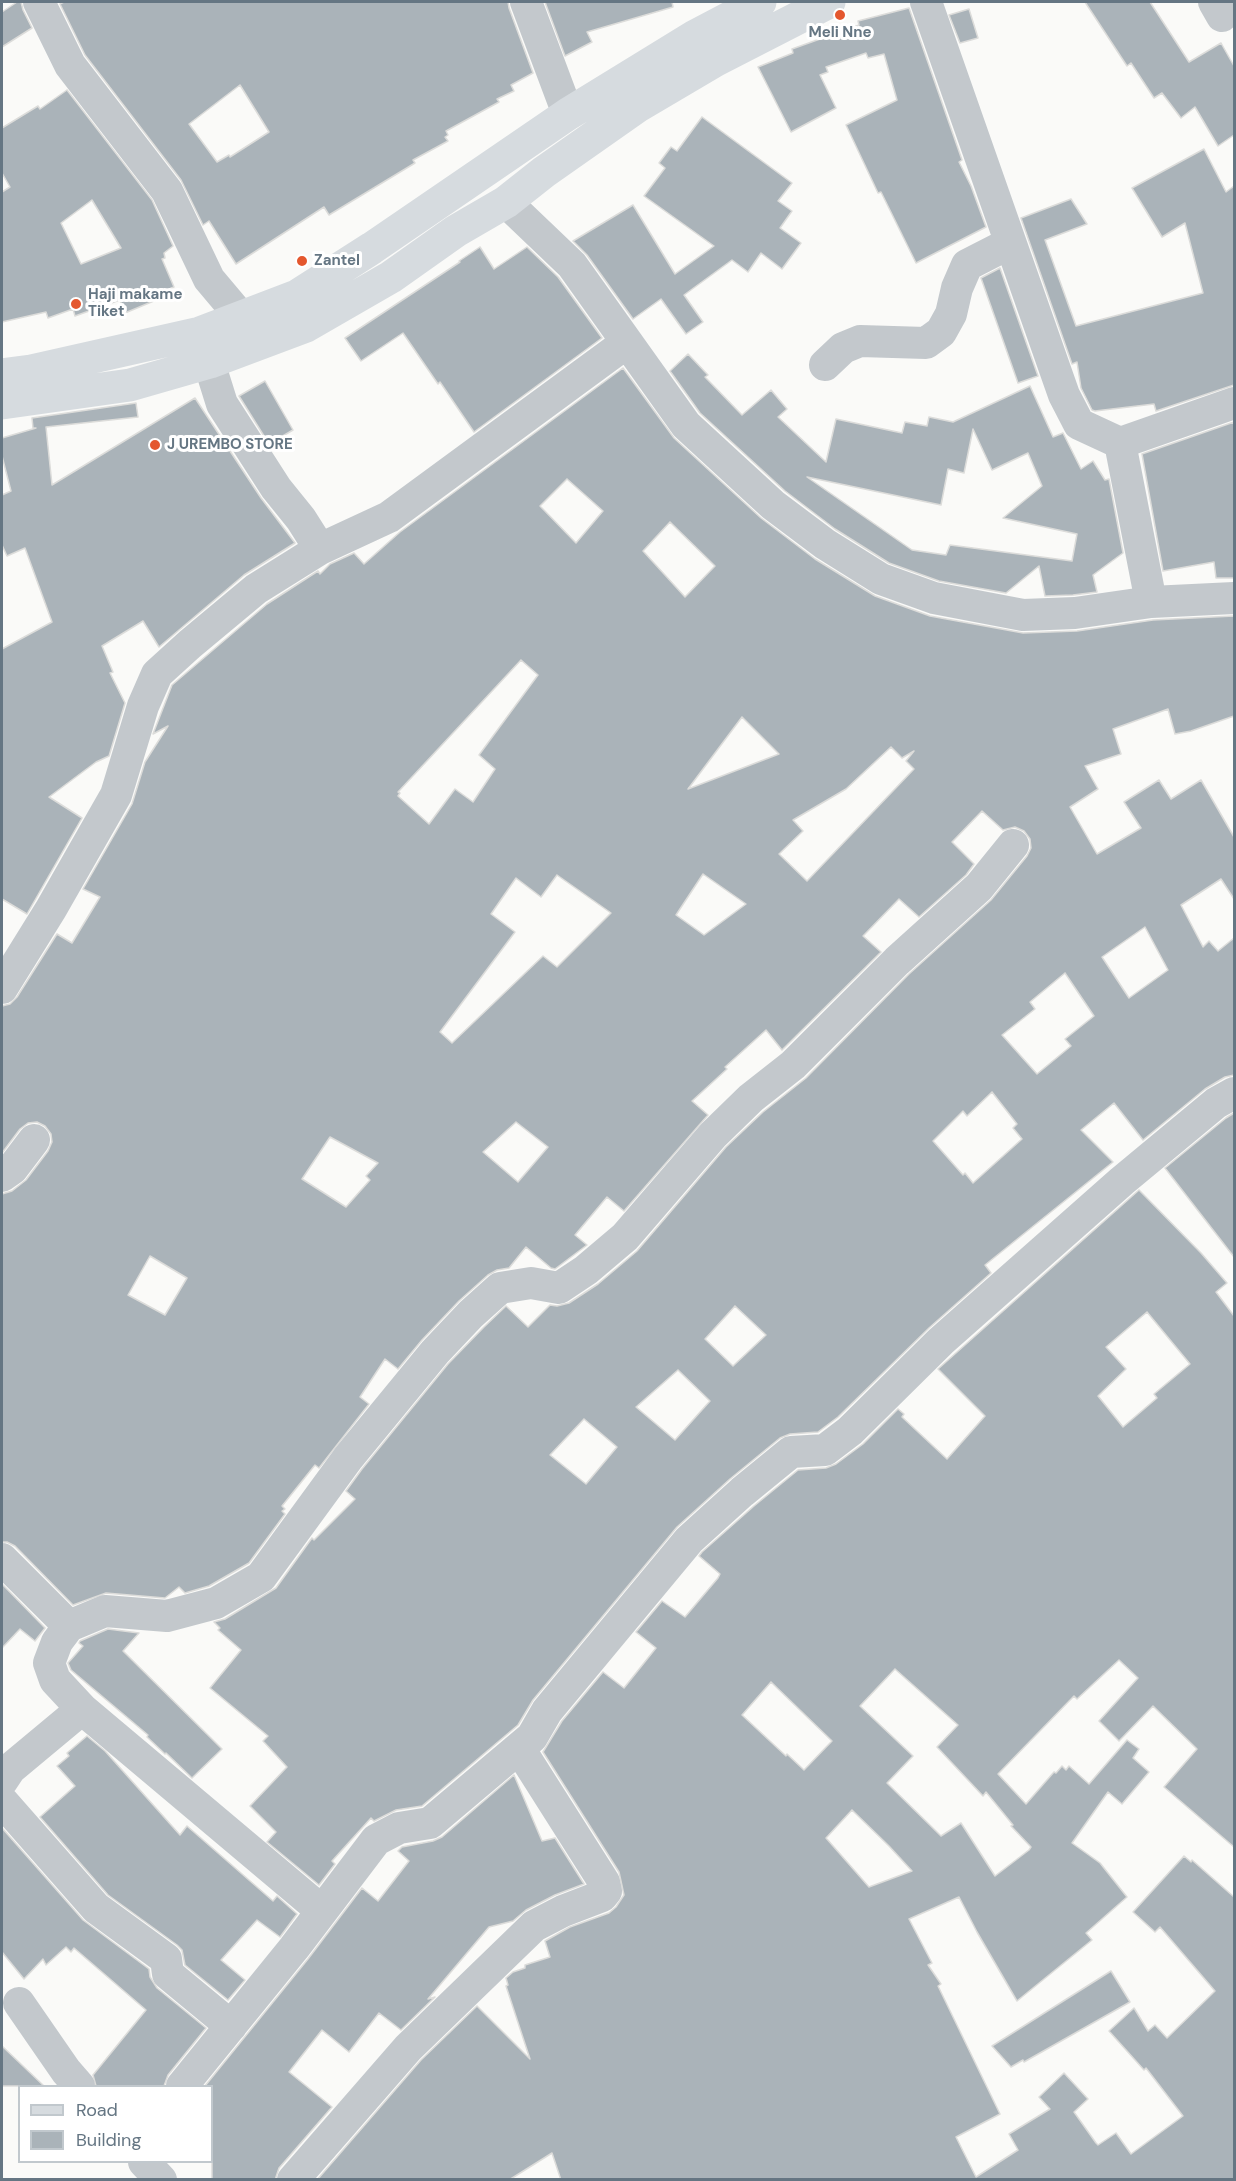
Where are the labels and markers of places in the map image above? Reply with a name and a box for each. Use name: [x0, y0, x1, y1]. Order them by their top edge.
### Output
marker: Meli Nne: [833, 8, 847, 22]
place label: Meli Nne: [808, 24, 872, 42]
place label: Zantel: [314, 252, 360, 270]
marker: Zantel: [295, 254, 309, 268]
place label: Haji makame Tiket: [88, 286, 182, 321]
marker: Haji makame Tiket: [69, 297, 83, 311]
place label: J UREMBO STORE: [167, 436, 293, 454]
marker: J UREMBO STORE: [148, 438, 162, 452]

